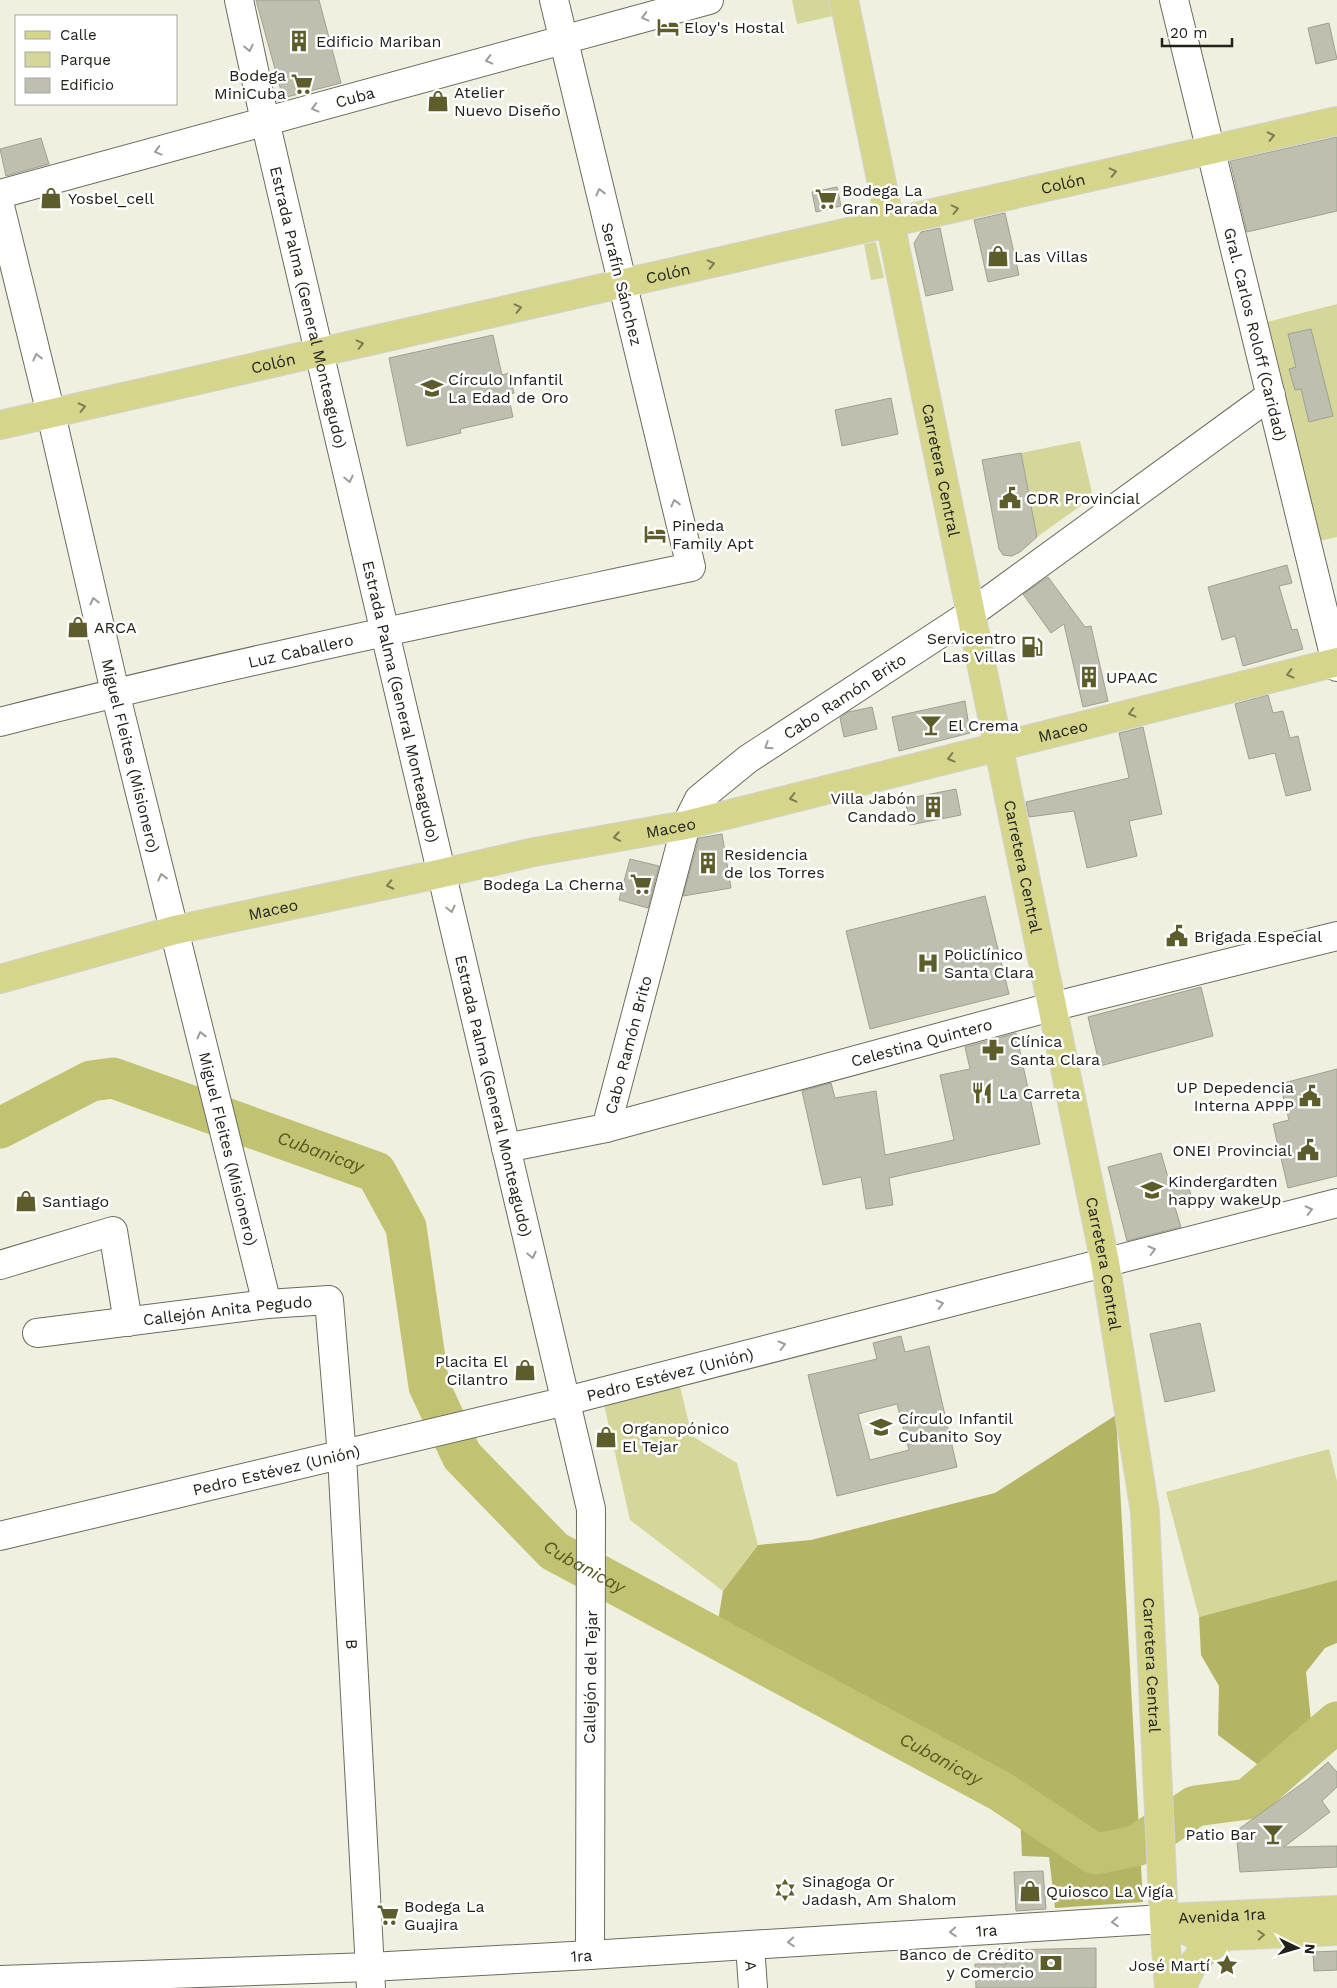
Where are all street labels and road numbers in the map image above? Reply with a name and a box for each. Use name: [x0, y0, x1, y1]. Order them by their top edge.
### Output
street label: Cuba: [333, 83, 377, 112]
street label: Estrada Palma (General Monteagudo): [266, 164, 350, 450]
street label: Colón: [1039, 170, 1087, 198]
street label: Serafín Sánchez: [597, 221, 646, 348]
street label: Gral. Carlos Roloff (Caridad): [1220, 226, 1290, 443]
street label: Colón: [644, 259, 692, 288]
street label: Colón: [249, 349, 297, 378]
street label: Carretera Central: [918, 402, 964, 538]
street label: Estrada Palma (General Monteagudo): [358, 559, 443, 844]
street label: Luz Caballero: [246, 630, 355, 672]
street label: Cabo Ramón Brito: [780, 649, 910, 743]
street label: Miguel Fleites (Misionero): [98, 657, 164, 855]
street label: Maceo: [1036, 716, 1090, 746]
street label: Carretera Central: [1000, 799, 1046, 935]
street label: Maceo: [644, 814, 698, 842]
street label: Maceo: [247, 895, 300, 924]
street label: Estrada Palma (General Monteagudo): [451, 953, 536, 1239]
street label: Cabo Ramón Brito: [601, 974, 656, 1116]
street label: Celestina Quintero: [849, 1014, 994, 1071]
street label: Miguel Fleites (Misionero): [195, 1050, 261, 1248]
street label: Carretera Central: [1082, 1195, 1125, 1332]
street label: Callejón Anita Pegudo: [142, 1292, 313, 1330]
street label: Pedro Estévez (Unión): [584, 1344, 755, 1405]
street label: Pedro Estévez (Unión): [191, 1441, 362, 1500]
street label: Carretera Central: [1139, 1597, 1164, 1733]
street label: Callejón del Tejar: [580, 1609, 601, 1744]
street label: B: [342, 1639, 362, 1650]
street label: Avenida 1ra: [1178, 1904, 1266, 1927]
street label: 1ra: [975, 1920, 998, 1941]
street label: 1ra: [570, 1946, 593, 1966]
street label: A: [741, 1960, 761, 1972]

